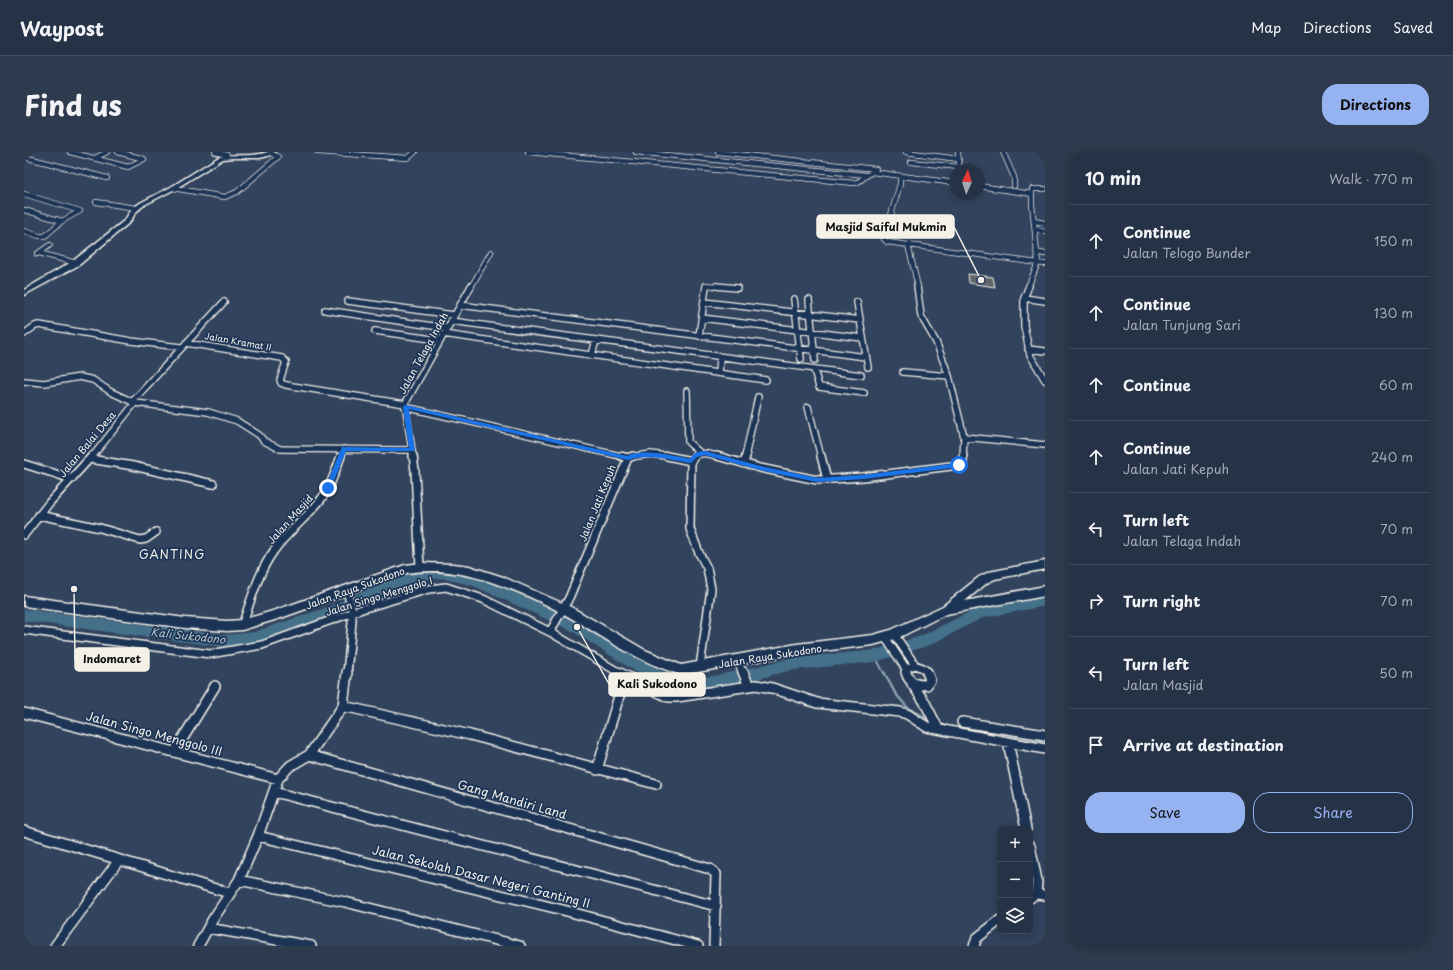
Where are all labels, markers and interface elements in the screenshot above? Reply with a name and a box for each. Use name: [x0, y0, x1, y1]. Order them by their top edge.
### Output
text: Waypost: [20, 14, 104, 42]
text: Map: [1251, 17, 1281, 38]
text: Directions: [1303, 17, 1371, 38]
text: Saved: [1393, 17, 1433, 38]
text: Find us: [24, 83, 122, 126]
button: Directions: [1322, 84, 1429, 125]
north arrow: [949, 164, 985, 200]
text: 10 min: [1085, 165, 1141, 191]
text: Walk · 770 m: [1329, 169, 1413, 188]
callout: Masjid Saiful Mukmin: [817, 215, 954, 238]
text: Masjid Saiful Mukmin: [826, 218, 947, 235]
text: Continue: [1123, 220, 1191, 243]
icon: ahead: [1085, 230, 1107, 252]
text: 150 m: [1374, 231, 1413, 250]
text: Jalan Telogo Bunder: [1123, 243, 1250, 262]
text: Continue: [1123, 292, 1191, 315]
icon: ahead: [1085, 302, 1107, 324]
text: 130 m: [1374, 303, 1413, 322]
street label: Jalan Telaga Indah: [394, 309, 451, 396]
text: Jalan Tunjung Sari: [1123, 315, 1241, 334]
street label: Jalan Kramat II: [204, 328, 273, 354]
text: Continue: [1123, 373, 1191, 396]
icon: ahead: [1085, 374, 1107, 396]
text: 60 m: [1379, 375, 1413, 394]
street label: Jalan Balai Desa: [55, 407, 119, 480]
text: Continue: [1123, 436, 1191, 459]
icon: ahead: [1085, 446, 1107, 468]
text: 240 m: [1371, 447, 1413, 466]
route start: [950, 456, 968, 474]
text: Jalan Jati Kepuh: [1123, 459, 1229, 478]
street label: Jalan Jati Kepuh: [574, 462, 619, 543]
route end: [319, 479, 337, 497]
street label: Jalan Masjid: [263, 491, 316, 547]
text: Turn left: [1123, 508, 1189, 531]
icon: left: [1085, 518, 1107, 540]
text: 70 m: [1380, 519, 1413, 538]
text: Jalan Telaga Indah: [1123, 531, 1241, 550]
district label: GANTING: [139, 545, 205, 563]
street label: Jalan Raya Sukodono: [303, 562, 407, 613]
street label: Jalan Singo Menggolo I: [323, 572, 434, 619]
text: Turn right: [1123, 589, 1200, 612]
icon: right: [1085, 590, 1107, 612]
text: 70 m: [1380, 591, 1413, 610]
water label: Kali Sukodono: [150, 623, 227, 648]
street label: Jalan Raya Sukodono: [717, 640, 823, 672]
callout: Indomaret: [75, 648, 149, 671]
text: Indomaret: [83, 650, 141, 667]
text: Turn left: [1123, 652, 1189, 675]
icon: left: [1085, 662, 1107, 684]
text: 50 m: [1379, 663, 1413, 682]
callout: Kali Sukodono: [609, 673, 705, 696]
text: Kali Sukodono: [617, 675, 697, 692]
text: Jalan Masjid: [1123, 675, 1203, 694]
street label: Jalan Singo Menggolo III: [84, 706, 224, 760]
text: Arrive at destination: [1123, 733, 1284, 756]
icon: arrive: [1085, 734, 1107, 756]
street label: Gang Mandiri Land: [456, 775, 570, 823]
button: Save: [1085, 792, 1245, 833]
button: Share: [1253, 792, 1413, 833]
map controls: [997, 826, 1033, 934]
button: +: [997, 826, 1033, 862]
street label: Jalan Sekolah Dasar Negeri Ganting II: [370, 840, 592, 912]
button: −: [997, 862, 1033, 898]
button: layers: [997, 898, 1033, 934]

